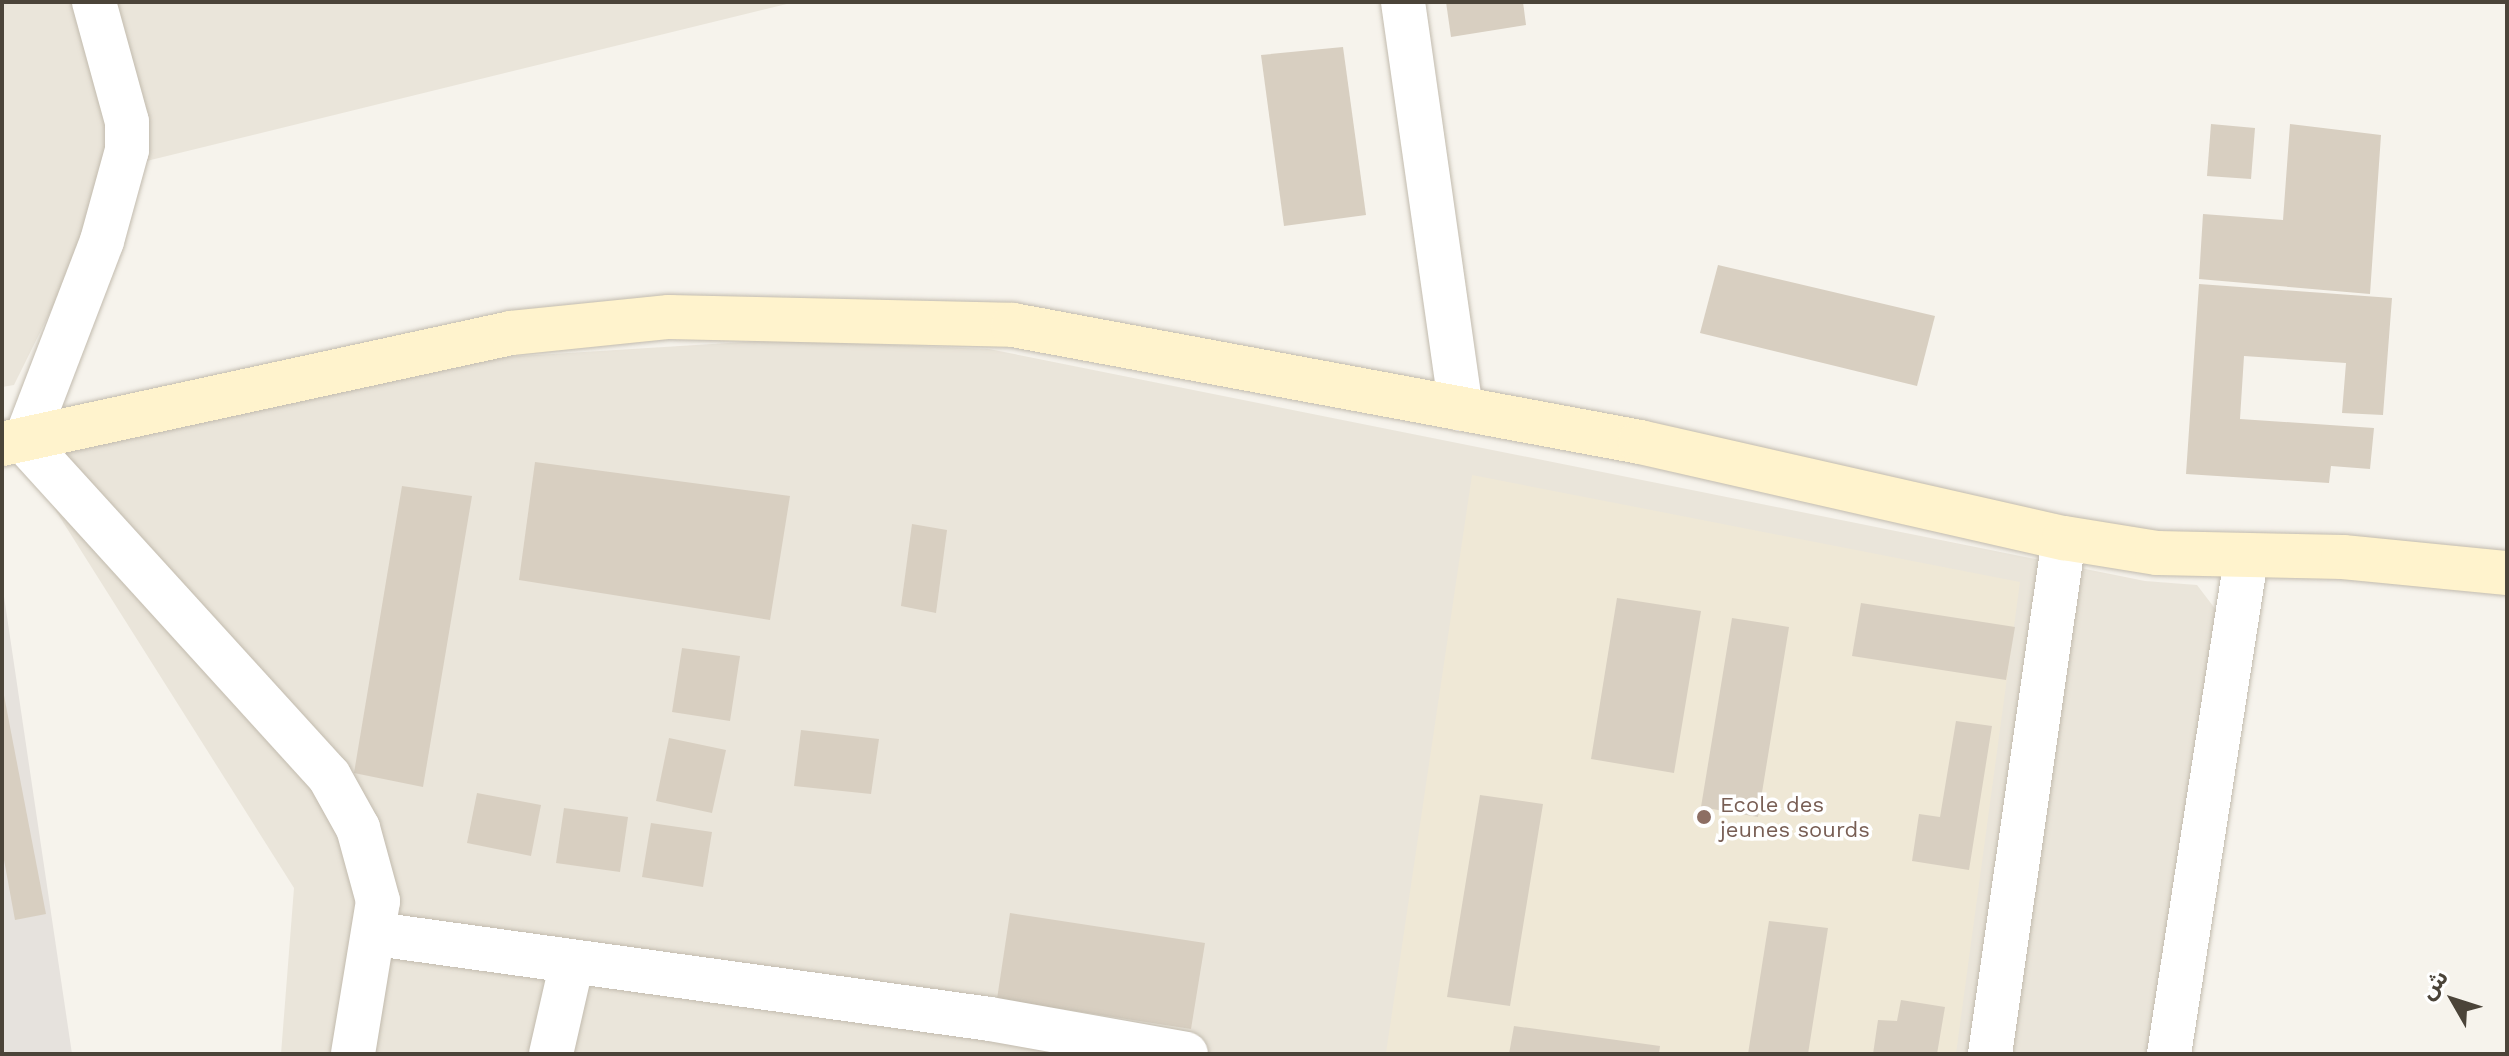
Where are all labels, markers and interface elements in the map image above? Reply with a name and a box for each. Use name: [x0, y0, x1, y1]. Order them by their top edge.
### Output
place label: Ecole des jeunes sourds: [1720, 791, 1870, 842]
marker: Ecole des jeunes sourds: [1695, 808, 1713, 826]
north arrow: [2413, 960, 2493, 1040]
text: ش: [2415, 965, 2453, 1004]

